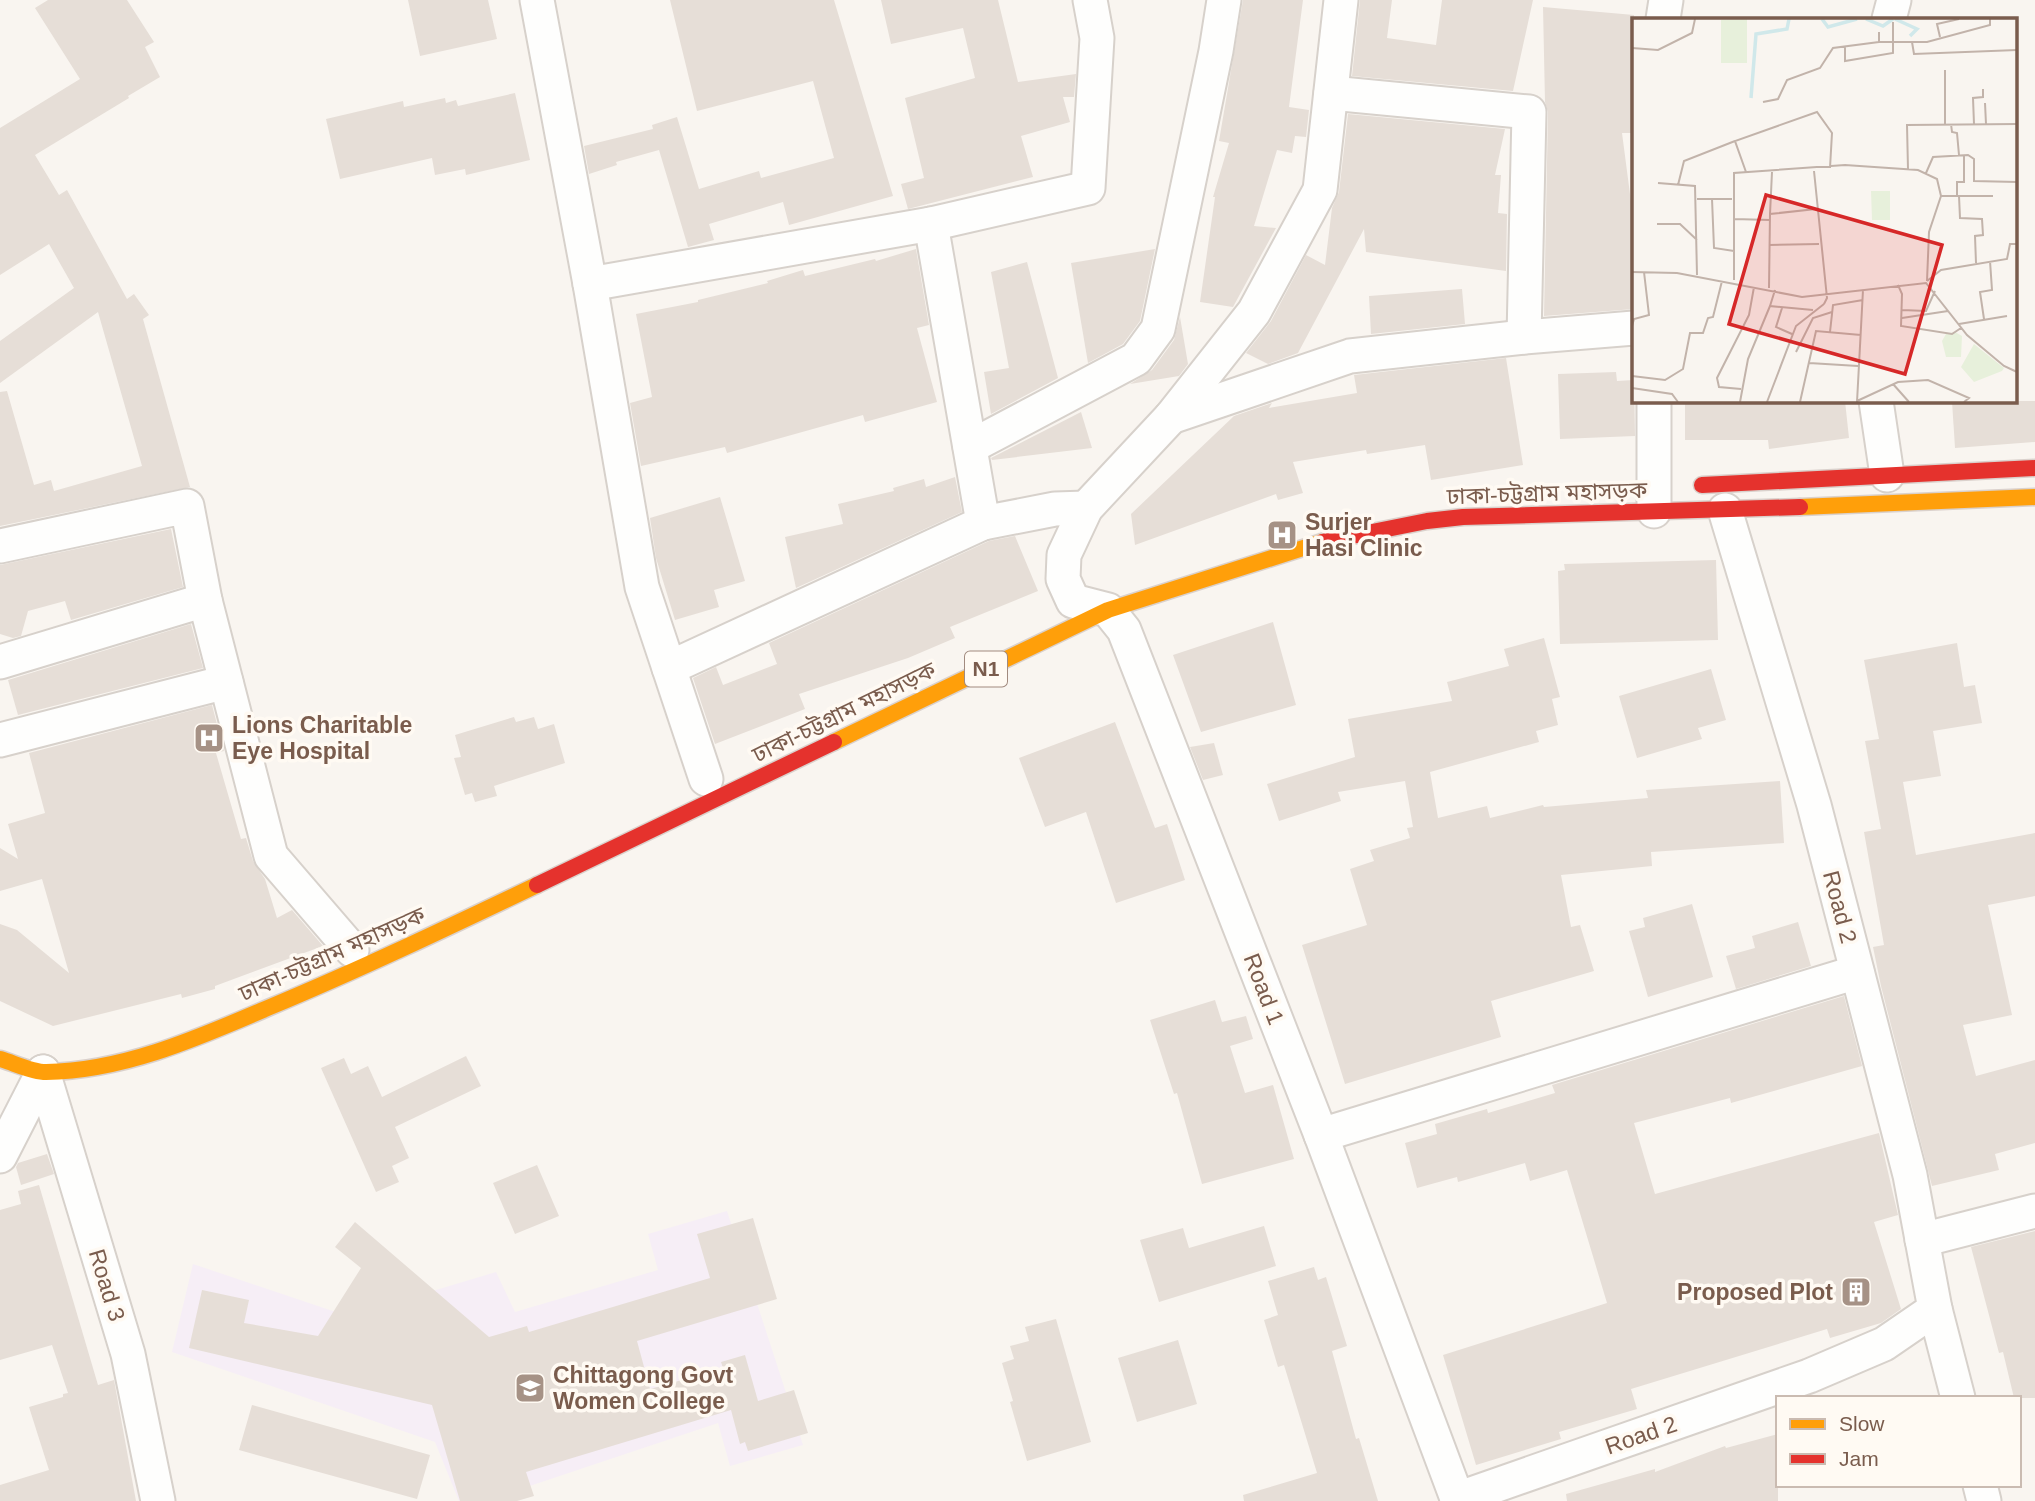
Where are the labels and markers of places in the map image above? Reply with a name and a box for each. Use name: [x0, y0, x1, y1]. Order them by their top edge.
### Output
place label: Surjer Hasi Clinic: [1305, 509, 1423, 561]
hospital icon: Surjer Hasi Clinic: [1265, 518, 1299, 552]
place label: Lions Charitable Eye Hospital: [232, 712, 412, 764]
hospital icon: Lions Charitable Eye Hospital: [192, 721, 226, 755]
building icon: Proposed Plot: [1839, 1275, 1873, 1309]
place label: Proposed Plot: [1677, 1279, 1833, 1305]
place label: Chittagong Govt Women College: [553, 1362, 733, 1414]
school or university icon: Chittagong Govt Women College: [513, 1371, 547, 1405]

